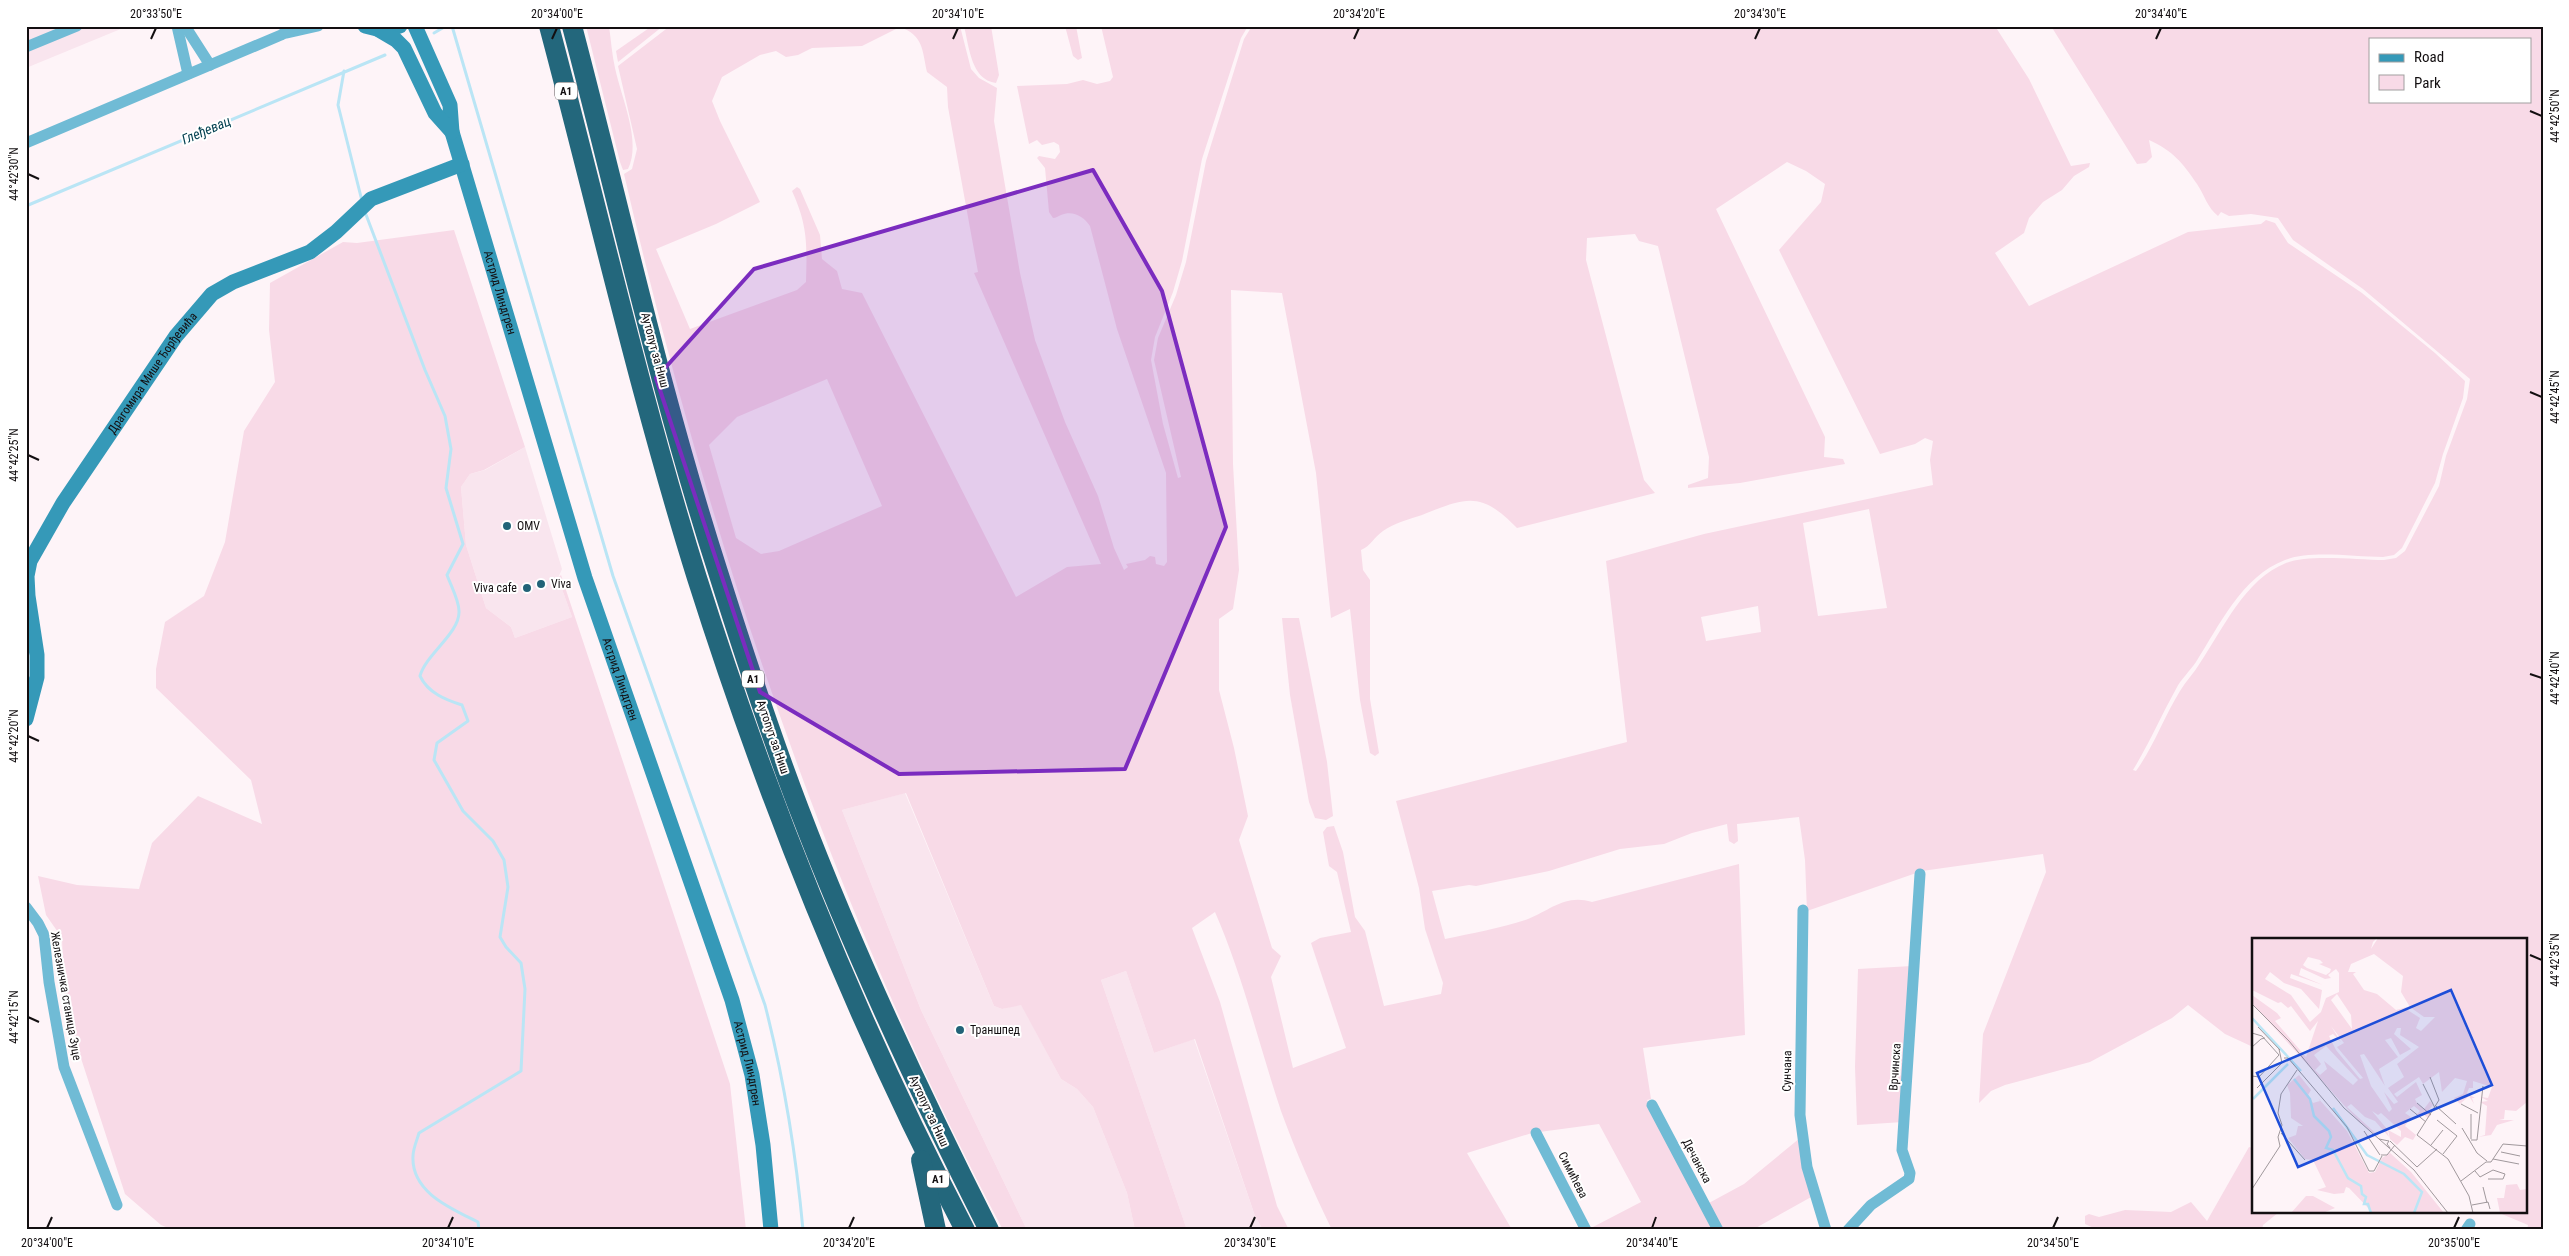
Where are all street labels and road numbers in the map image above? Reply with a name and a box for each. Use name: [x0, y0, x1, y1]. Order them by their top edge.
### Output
road number: A1: [555, 82, 577, 100]
street label: Астрид Линдгрен: [481, 249, 519, 336]
street label: Драгомира Мише Ђорђевића: [105, 309, 200, 436]
street label: Аутопут за Ниш: [638, 311, 672, 389]
street label: Астрид Линдгрен: [599, 636, 641, 723]
road number: A1: [742, 671, 764, 688]
street label: Аутопут за Ниш: [754, 698, 792, 776]
street label: Железничка станица Зуце: [48, 930, 84, 1062]
street label: Астрид Линдгрен: [731, 1019, 764, 1107]
street label: Врчинска: [1886, 1043, 1904, 1091]
street label: Сунчана: [1780, 1050, 1794, 1092]
street label: Аутопут за Ниш: [906, 1073, 952, 1149]
street label: Дечанска: [1680, 1136, 1715, 1186]
street label: Симићева: [1555, 1149, 1591, 1201]
road number: A1: [927, 1170, 949, 1188]

